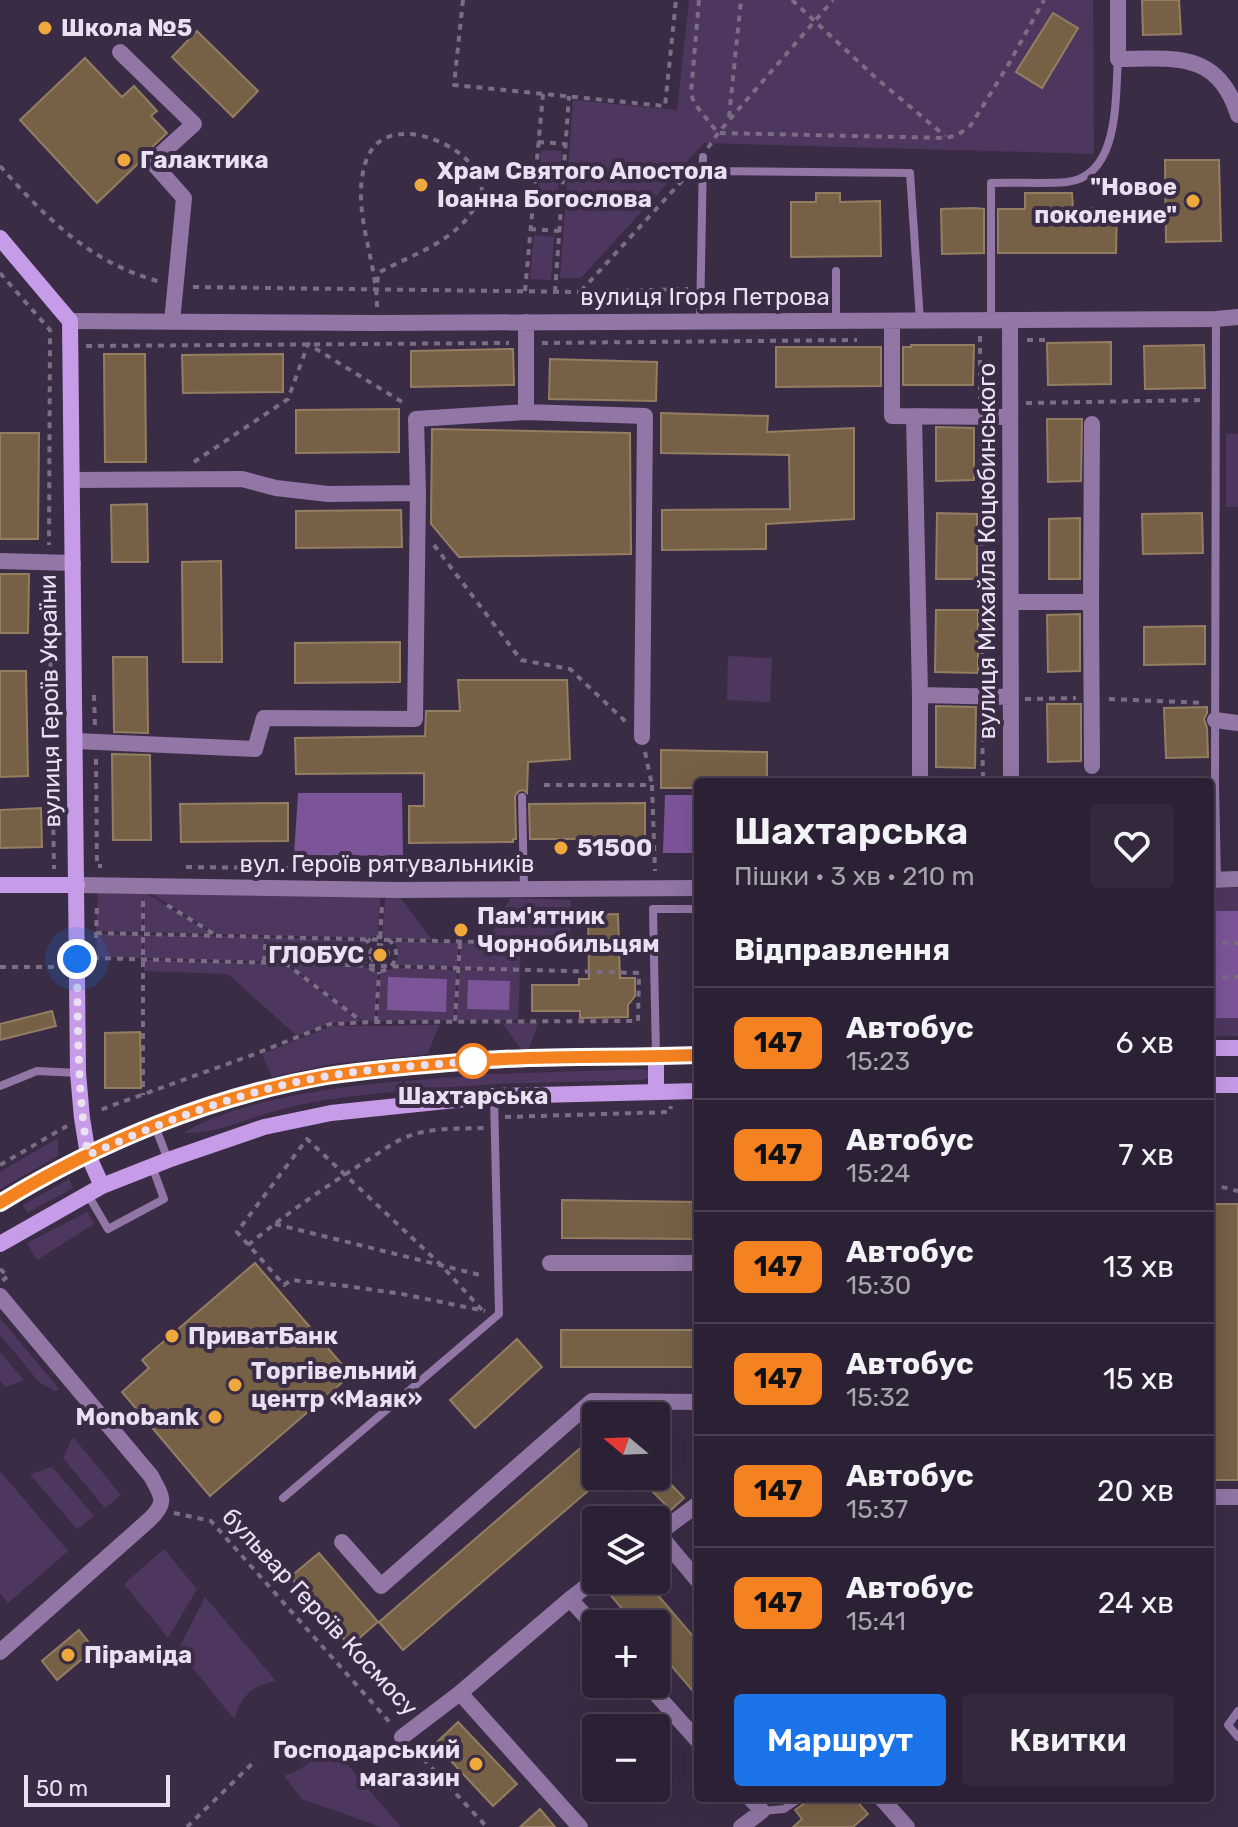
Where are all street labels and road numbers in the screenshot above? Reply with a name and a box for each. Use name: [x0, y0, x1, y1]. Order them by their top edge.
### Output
street label: вулиця Ігоря Петрова: [580, 283, 830, 311]
street label: вулиця Михайла Коцюбинського: [973, 363, 1001, 739]
street label: вулиця Героїв України: [34, 574, 66, 828]
street label: вул. Героїв рятувальників: [240, 850, 534, 878]
street label: бульвар Героїв Космосу: [216, 1502, 424, 1722]

